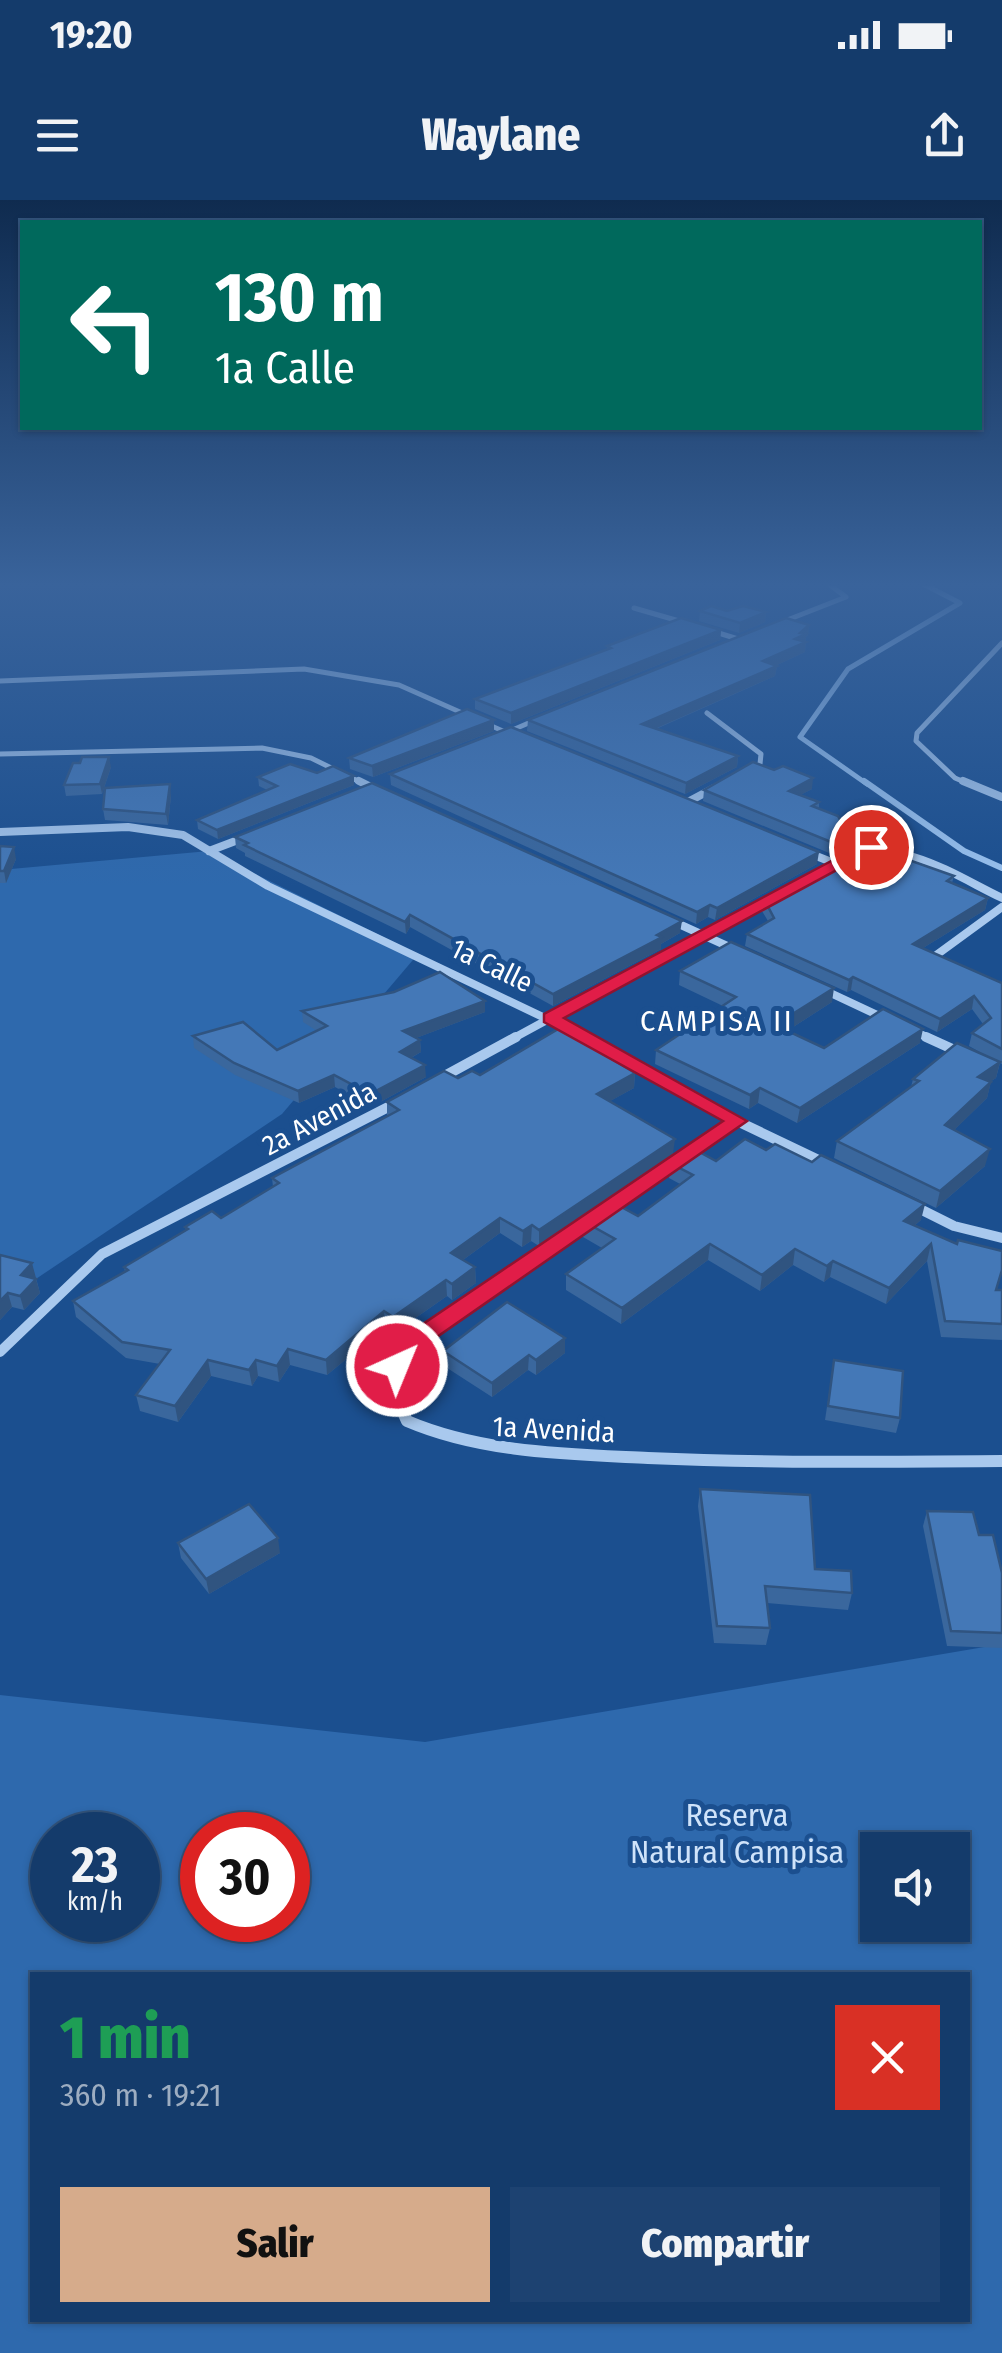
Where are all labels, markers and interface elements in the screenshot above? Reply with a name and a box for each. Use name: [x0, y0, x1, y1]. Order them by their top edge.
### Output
text: 19:20: [50, 12, 133, 58]
icon: menu: [30, 108, 85, 163]
text: Waylane: [422, 108, 580, 162]
icon: share: [917, 108, 972, 163]
text: 130 m: [215, 256, 384, 340]
icon: left: [50, 260, 180, 390]
text: 1a Calle: [215, 341, 355, 395]
pin: [829, 805, 914, 890]
icon: arrive: [844, 820, 899, 875]
street label: 1a Calle: [445, 932, 538, 999]
district label: CAMPISA II: [640, 1003, 794, 1039]
street label: 2a Avenida: [257, 1075, 382, 1162]
position arrow: [345, 1314, 449, 1418]
street label: 1a Avenida: [492, 1410, 616, 1449]
park label: Reserva Natural Campisa: [630, 1796, 844, 1871]
speed limit sign: 30: [180, 1812, 310, 1942]
map controls: [860, 1832, 970, 1942]
button: sound: [860, 1832, 970, 1942]
text: 23: [72, 1835, 118, 1895]
text: km/h: [67, 1887, 123, 1917]
text: 1 min: [60, 2002, 191, 2074]
button: close: [835, 2005, 940, 2110]
text: 360 m · 19:21: [60, 2076, 222, 2114]
button: Salir: [60, 2187, 490, 2302]
button: Compartir: [510, 2187, 940, 2302]

